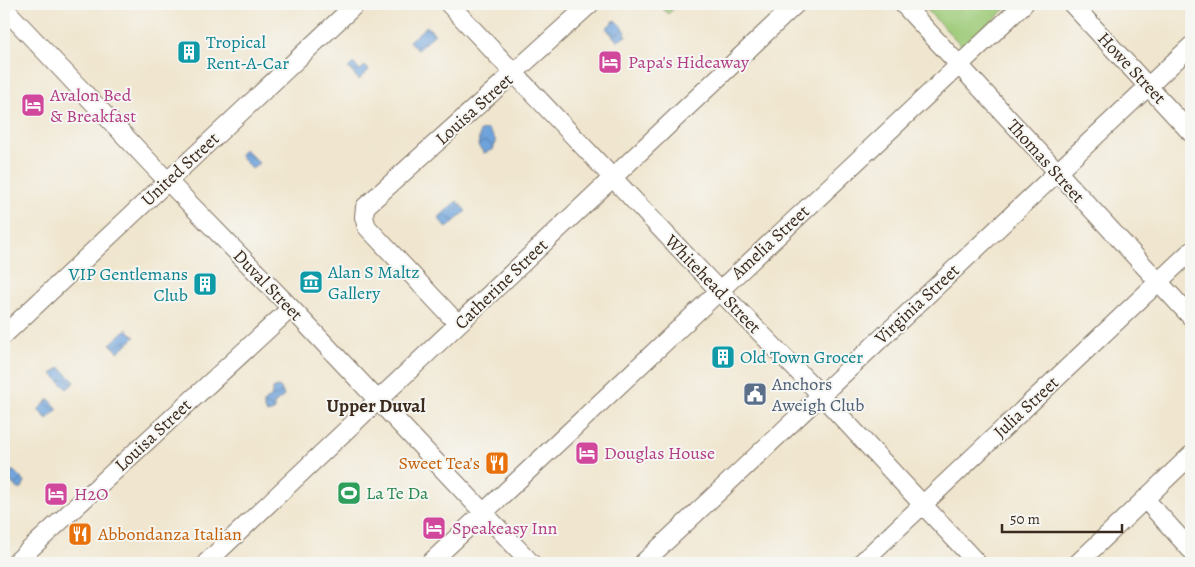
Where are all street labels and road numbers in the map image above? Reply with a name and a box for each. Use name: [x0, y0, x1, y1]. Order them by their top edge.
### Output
street label: Howe Street: [1092, 27, 1172, 109]
street label: Louisa Street: [430, 68, 518, 150]
street label: Thomas Street: [1002, 114, 1090, 208]
street label: United Street: [136, 127, 224, 211]
street label: Amelia Street: [725, 199, 814, 285]
street label: Whitehead Street: [659, 229, 766, 339]
street label: Catherine Street: [449, 233, 553, 335]
street label: Duval Street: [228, 244, 308, 326]
street label: Virginia Street: [869, 259, 965, 350]
street label: Julia Street: [988, 371, 1064, 443]
street label: Louisa Street: [110, 393, 196, 477]

